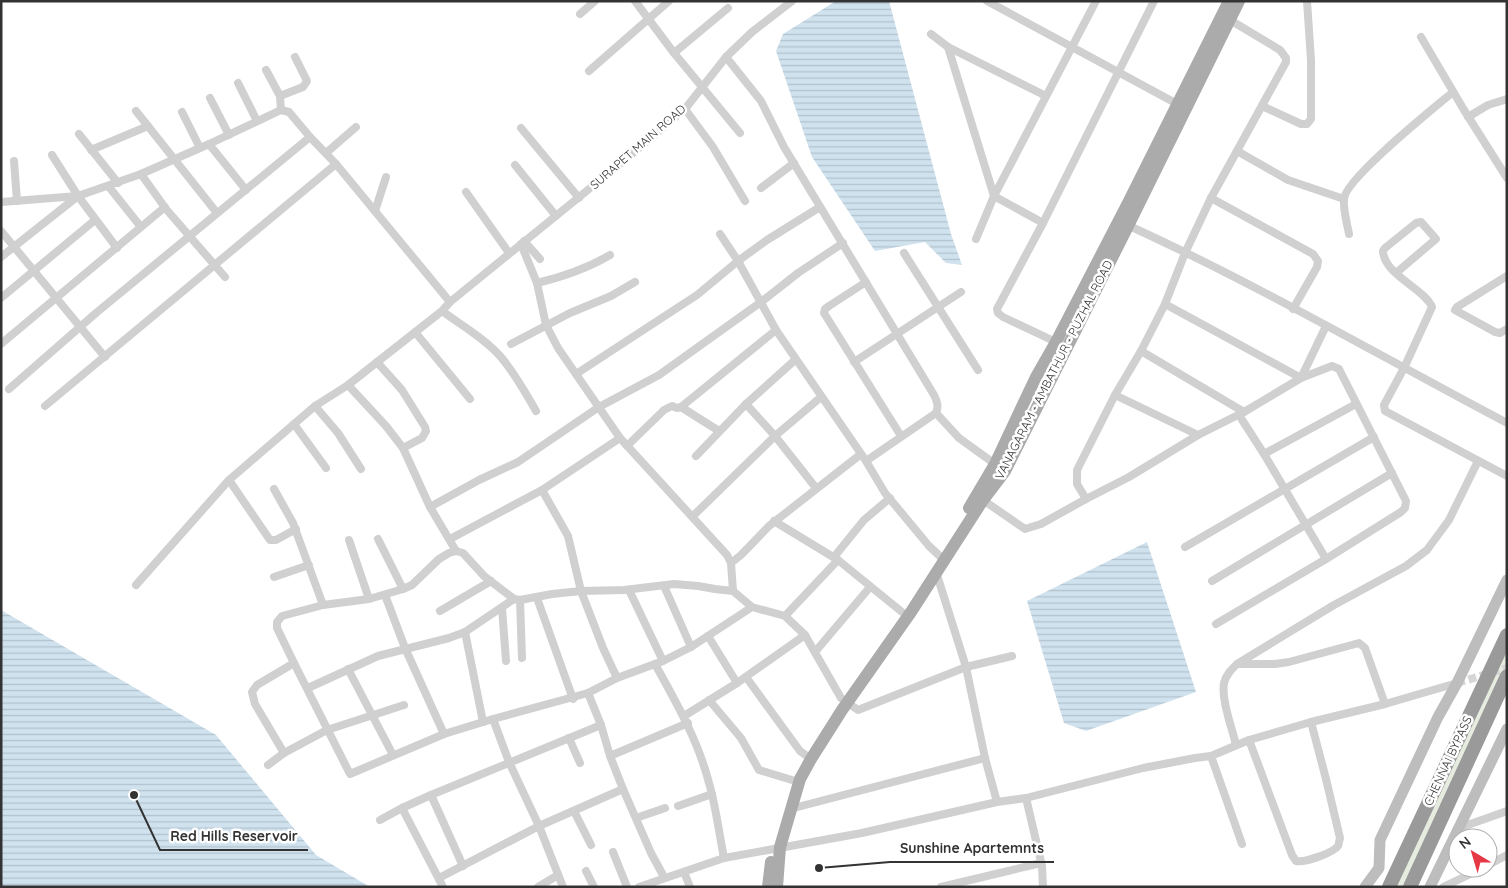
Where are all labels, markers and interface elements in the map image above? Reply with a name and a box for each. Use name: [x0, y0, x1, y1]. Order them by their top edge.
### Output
street label: SURAPET MAIN ROAD: [587, 101, 689, 192]
street label: VANAGARAM - AMBATHUR - PUZHAL ROAD: [991, 257, 1116, 482]
street label: CHENNAI BYPASS: [1420, 713, 1475, 808]
callout: Red Hills Reservoir: [160, 821, 308, 850]
text: Red Hills Reservoir: [170, 827, 298, 845]
north arrow: [1448, 828, 1498, 878]
text: N: [1455, 832, 1475, 853]
callout: Sunshine Apartemnts: [890, 833, 1054, 862]
text: Sunshine Apartemnts: [900, 839, 1044, 857]

